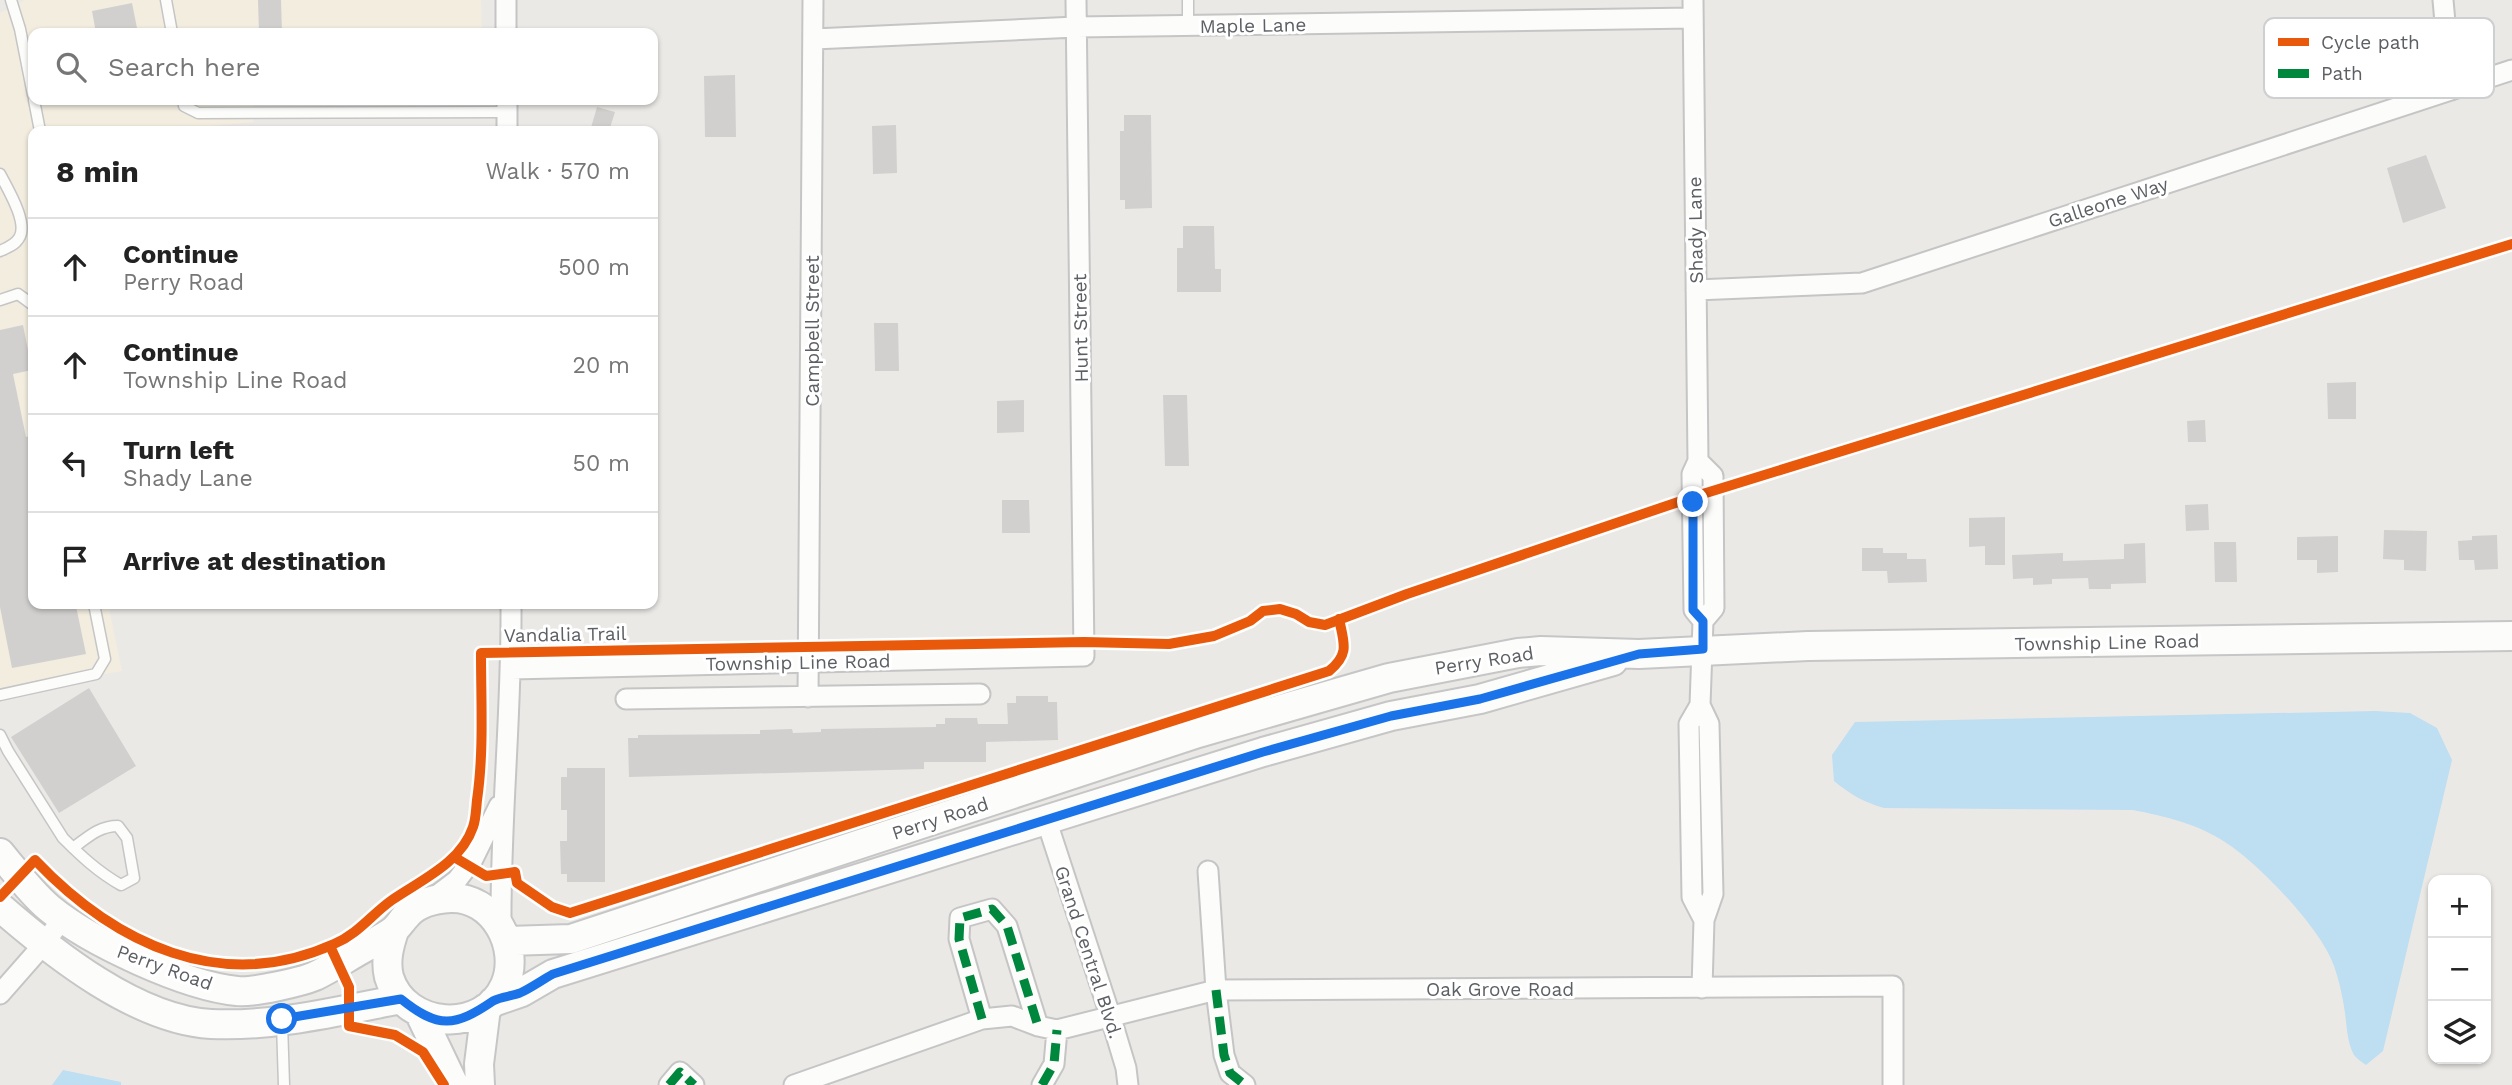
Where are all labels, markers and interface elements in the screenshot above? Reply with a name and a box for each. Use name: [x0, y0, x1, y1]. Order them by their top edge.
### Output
street label: Maple Lane: [1199, 13, 1307, 38]
legend: [2264, 18, 2494, 98]
search box: [28, 28, 658, 105]
text: Cycle path: [2321, 31, 2420, 54]
icon: search: [52, 48, 90, 86]
text: Search here: [108, 52, 260, 82]
text: Path: [2321, 62, 2363, 85]
text: 8 min: [56, 154, 139, 189]
text: Walk · 570 m: [485, 158, 630, 185]
street label: Galleone Way: [2045, 172, 2171, 233]
street label: Shady Lane: [1683, 176, 1708, 284]
text: Continue: [123, 239, 239, 269]
icon: ahead: [56, 248, 94, 286]
text: 500 m: [558, 254, 630, 281]
street label: Campbell Street: [801, 255, 824, 407]
text: Perry Road: [123, 269, 244, 296]
street label: Hunt Street: [1068, 273, 1093, 383]
text: Continue: [123, 337, 239, 367]
icon: ahead: [56, 346, 94, 384]
text: 20 m: [573, 352, 630, 379]
text: Township Line Road: [123, 367, 347, 394]
text: Turn left: [123, 435, 234, 465]
icon: left: [56, 444, 94, 482]
text: 50 m: [573, 450, 630, 477]
text: Shady Lane: [123, 465, 253, 492]
route end: [1677, 486, 1708, 517]
icon: arrive: [56, 542, 94, 580]
text: Arrive at destination: [123, 546, 386, 576]
street label: Vandalia Trail: [503, 622, 627, 647]
street label: Township Line Road: [2014, 629, 2200, 656]
street label: Perry Road: [1433, 641, 1535, 680]
street label: Township Line Road: [705, 649, 891, 676]
street label: Perry Road: [889, 792, 991, 845]
street label: Grand Central Blvd.: [1050, 863, 1127, 1041]
map controls: [2428, 875, 2491, 1064]
button: +: [2428, 875, 2491, 938]
button: −: [2428, 938, 2491, 1001]
street label: Perry Road: [114, 940, 216, 995]
street label: Oak Grove Road: [1426, 978, 1574, 1001]
button: layers: [2428, 1001, 2491, 1064]
route start: [266, 1003, 297, 1034]

